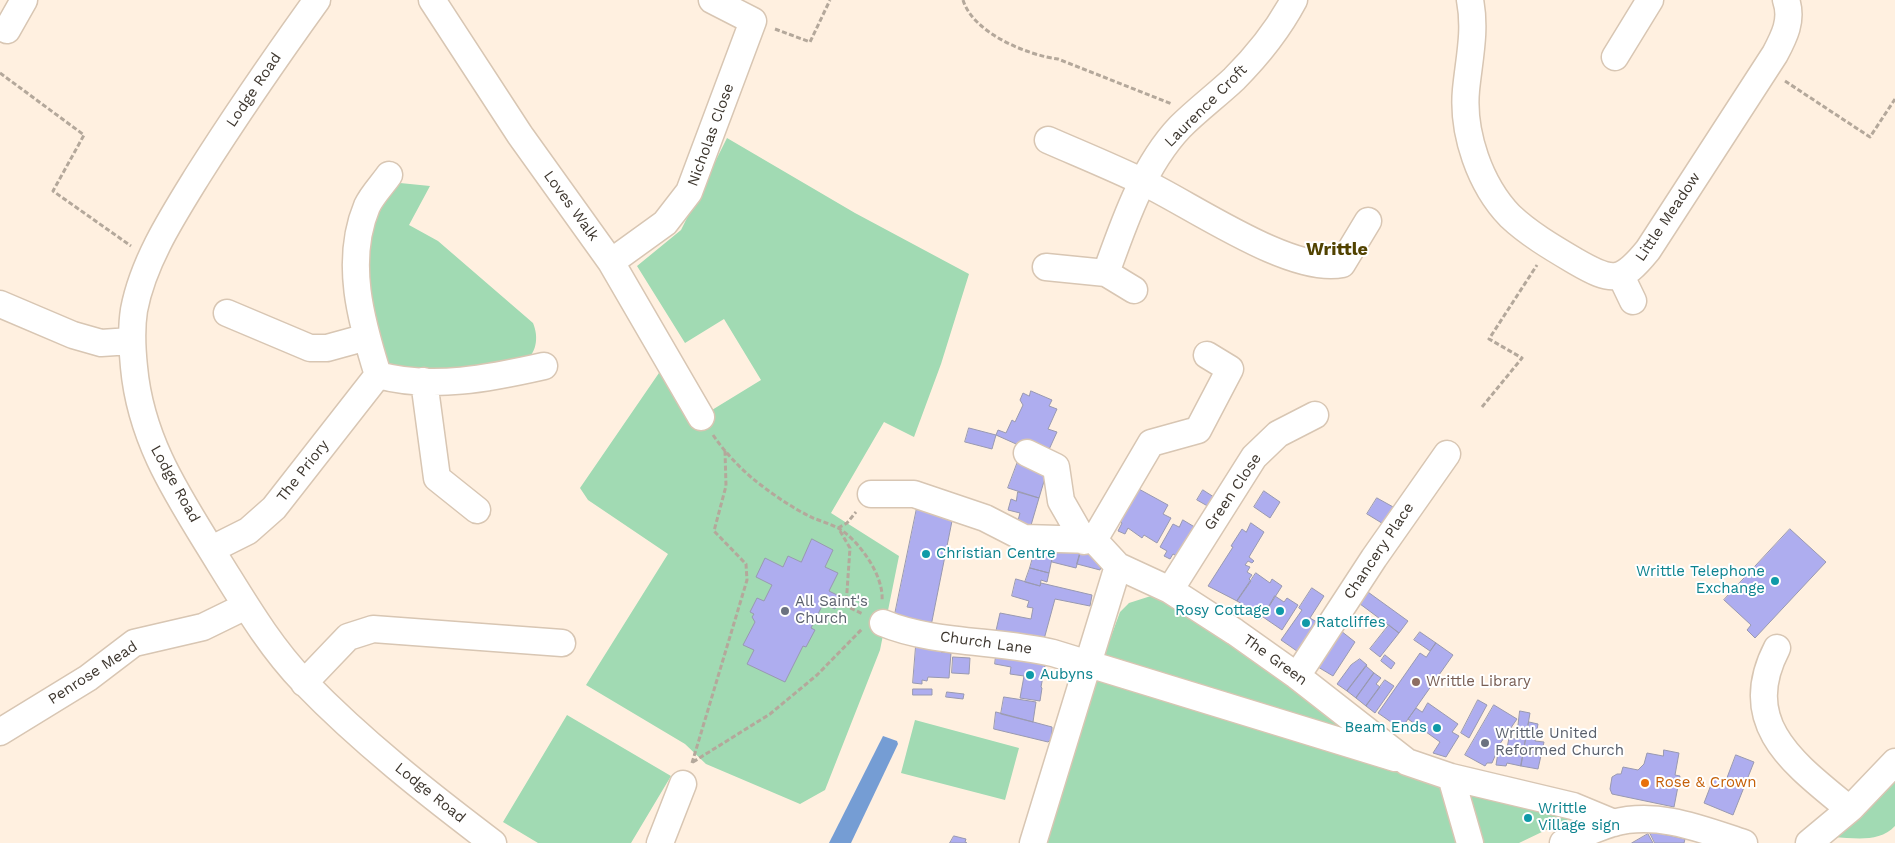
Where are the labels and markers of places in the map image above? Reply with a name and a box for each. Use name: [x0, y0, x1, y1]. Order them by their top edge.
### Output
place label: Christian Centre: [936, 545, 1056, 563]
marker: Christian Centre: [920, 548, 932, 560]
place label: Writtle Telephone Exchange: [1636, 563, 1765, 598]
marker: Writtle Telephone Exchange: [1769, 575, 1781, 587]
place label: All Saint's Church: [795, 593, 868, 628]
place label: Rosy Cottage: [1175, 602, 1270, 620]
marker: All Saint's Church: [779, 605, 791, 617]
marker: Rosy Cottage: [1274, 605, 1286, 617]
place label: Ratcliffes: [1316, 614, 1386, 632]
marker: Ratcliffes: [1300, 617, 1312, 629]
place label: Aubyns: [1040, 666, 1093, 684]
marker: Aubyns: [1024, 669, 1036, 681]
place label: Writtle Library: [1426, 673, 1531, 691]
marker: Writtle Library: [1410, 676, 1422, 688]
place label: Beam Ends: [1344, 719, 1427, 737]
marker: Beam Ends: [1431, 722, 1443, 734]
place label: Writtle United Reformed Church: [1495, 725, 1624, 760]
marker: Writtle United Reformed Church: [1479, 737, 1491, 749]
place label: Rose & Crown: [1655, 774, 1757, 792]
marker: Rose & Crown: [1639, 777, 1651, 789]
place label: Writtle Village sign: [1538, 800, 1620, 835]
marker: Writtle Village sign: [1522, 812, 1534, 824]

